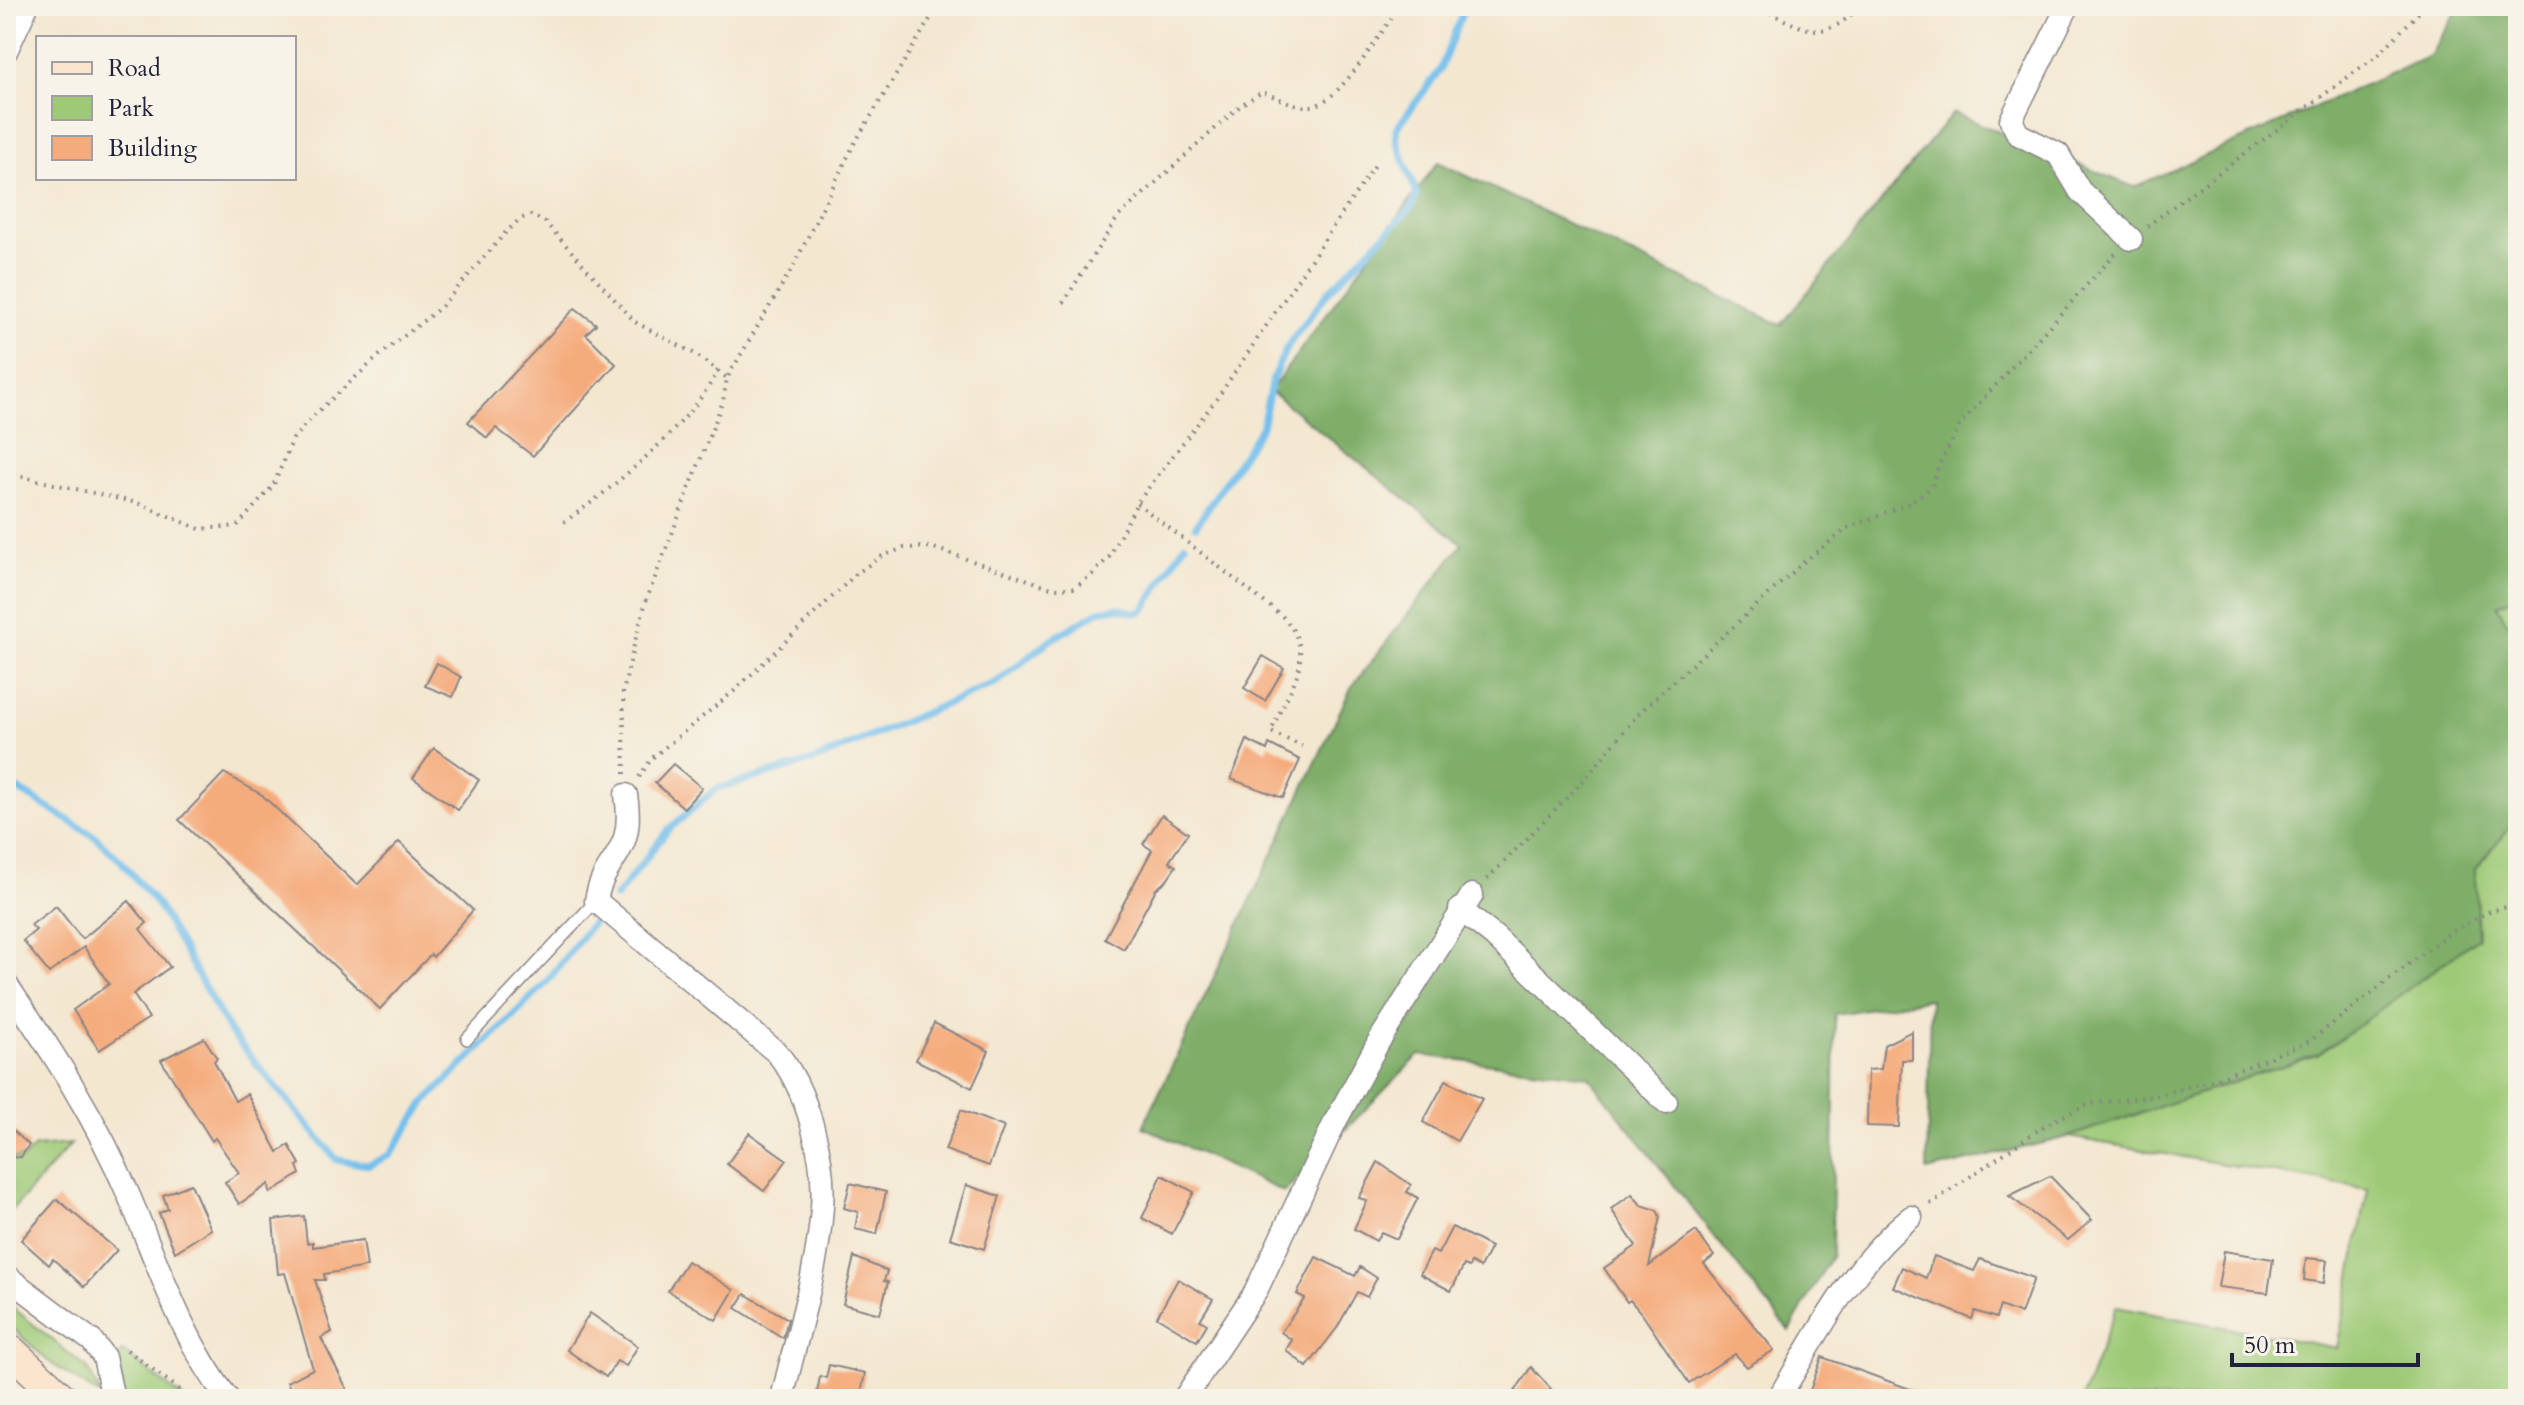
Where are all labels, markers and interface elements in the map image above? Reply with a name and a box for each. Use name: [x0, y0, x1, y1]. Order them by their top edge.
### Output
legend: [36, 36, 296, 180]
text: Road: [108, 52, 161, 85]
text: Park: [108, 92, 154, 125]
text: Building: [108, 132, 198, 165]
scale bar: [2232, 1317, 2418, 1367]
text: 50 m: [2244, 1329, 2296, 1362]

